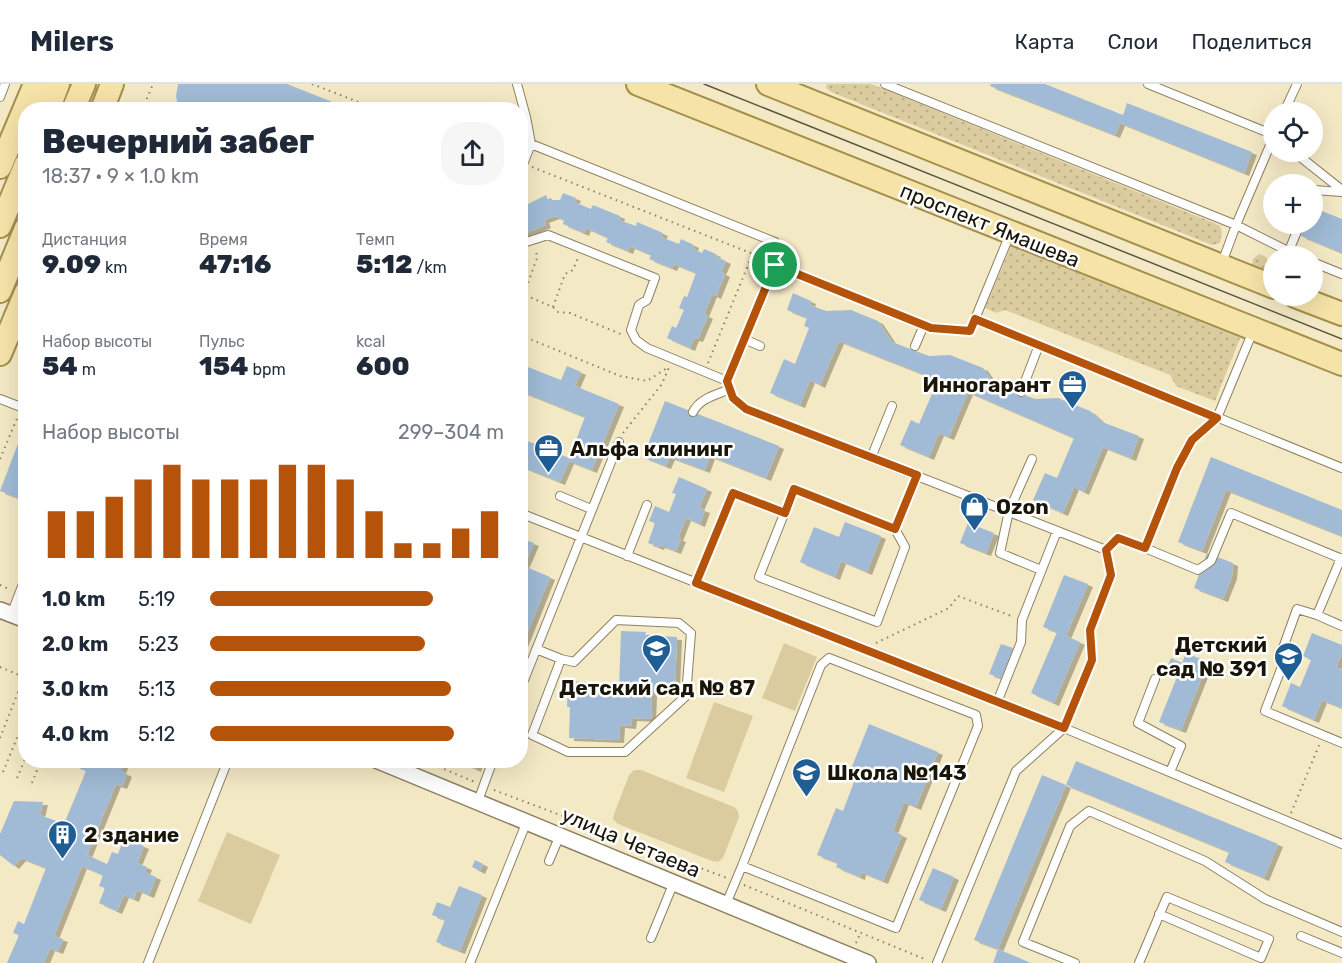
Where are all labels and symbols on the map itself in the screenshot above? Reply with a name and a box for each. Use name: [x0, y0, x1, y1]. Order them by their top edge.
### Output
street label: проспект Ямашева: [897, 178, 1083, 272]
pin: [749, 239, 800, 290]
office icon: Инногарант: [1056, 368, 1088, 410]
place label: Инногарант: [922, 372, 1051, 397]
office icon: Альфа клининг: [533, 432, 565, 474]
place label: Альфа клининг: [570, 436, 733, 461]
shop icon: Ozon: [959, 490, 991, 532]
place label: Ozon: [996, 494, 1049, 519]
school or university icon: Детский сад № 87: [641, 632, 673, 674]
place label: Детский сад № 391: [1156, 632, 1267, 681]
school or university icon: Детский сад № 391: [1272, 640, 1304, 682]
place label: Детский сад № 87: [559, 675, 755, 700]
school or university icon: Школа №143: [790, 756, 822, 798]
place label: Школа №143: [827, 760, 967, 785]
street label: улица Четаева: [558, 801, 704, 883]
building icon: 2 здание: [47, 818, 79, 860]
place label: 2 здание: [84, 822, 179, 847]

